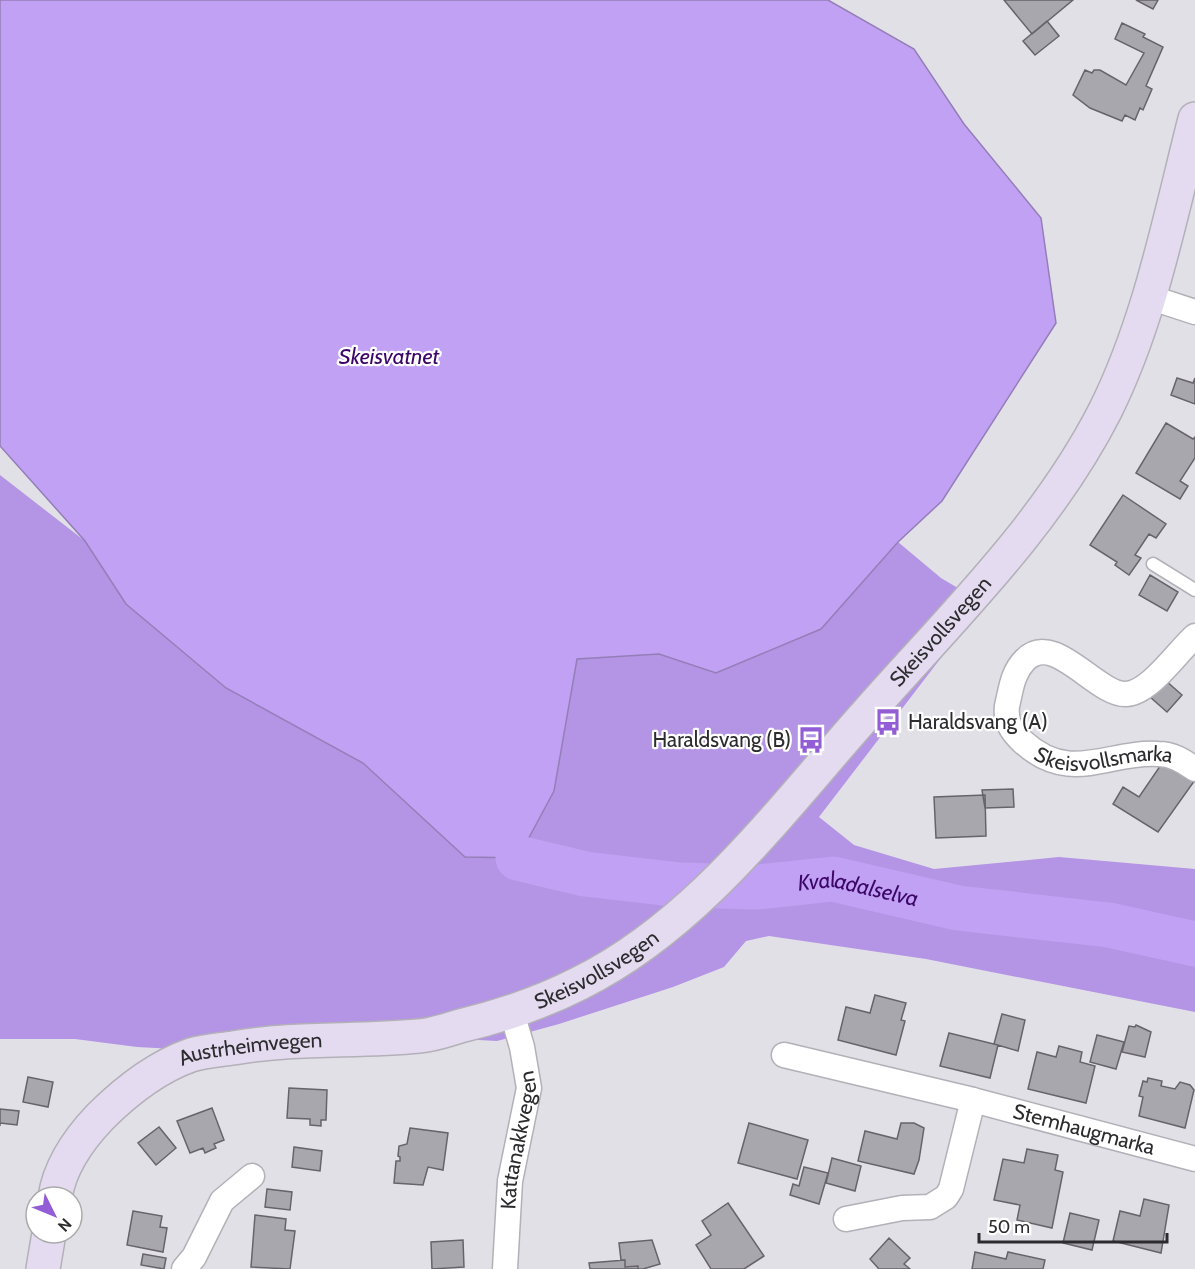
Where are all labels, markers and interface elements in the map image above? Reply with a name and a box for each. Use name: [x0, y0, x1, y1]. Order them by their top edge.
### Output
water label: Skeisvatnet: [339, 343, 440, 370]
street label: Skeisvollsvegen: [884, 571, 996, 691]
bus stop icon: Haraldsvang (A): [873, 707, 903, 737]
place label: Haraldsvang (A): [908, 709, 1048, 734]
bus stop icon: Haraldsvang (B): [796, 725, 826, 755]
place label: Haraldsvang (B): [652, 727, 791, 752]
street label: Skeisvollsmarka: [1030, 741, 1175, 776]
water label: Kvaladalselva: [796, 866, 921, 912]
street label: Skeisvollsvegen: [530, 924, 663, 1014]
street label: Austrheimvegen: [175, 1027, 323, 1071]
street label: Kattanakkvegen: [495, 1069, 542, 1210]
street label: Stemhaugmarka: [1010, 1098, 1158, 1160]
north arrow: [24, 1185, 84, 1245]
scale bar: [979, 1206, 1166, 1244]
text: N: [54, 1214, 75, 1236]
text: 50 m: [988, 1216, 1030, 1238]

